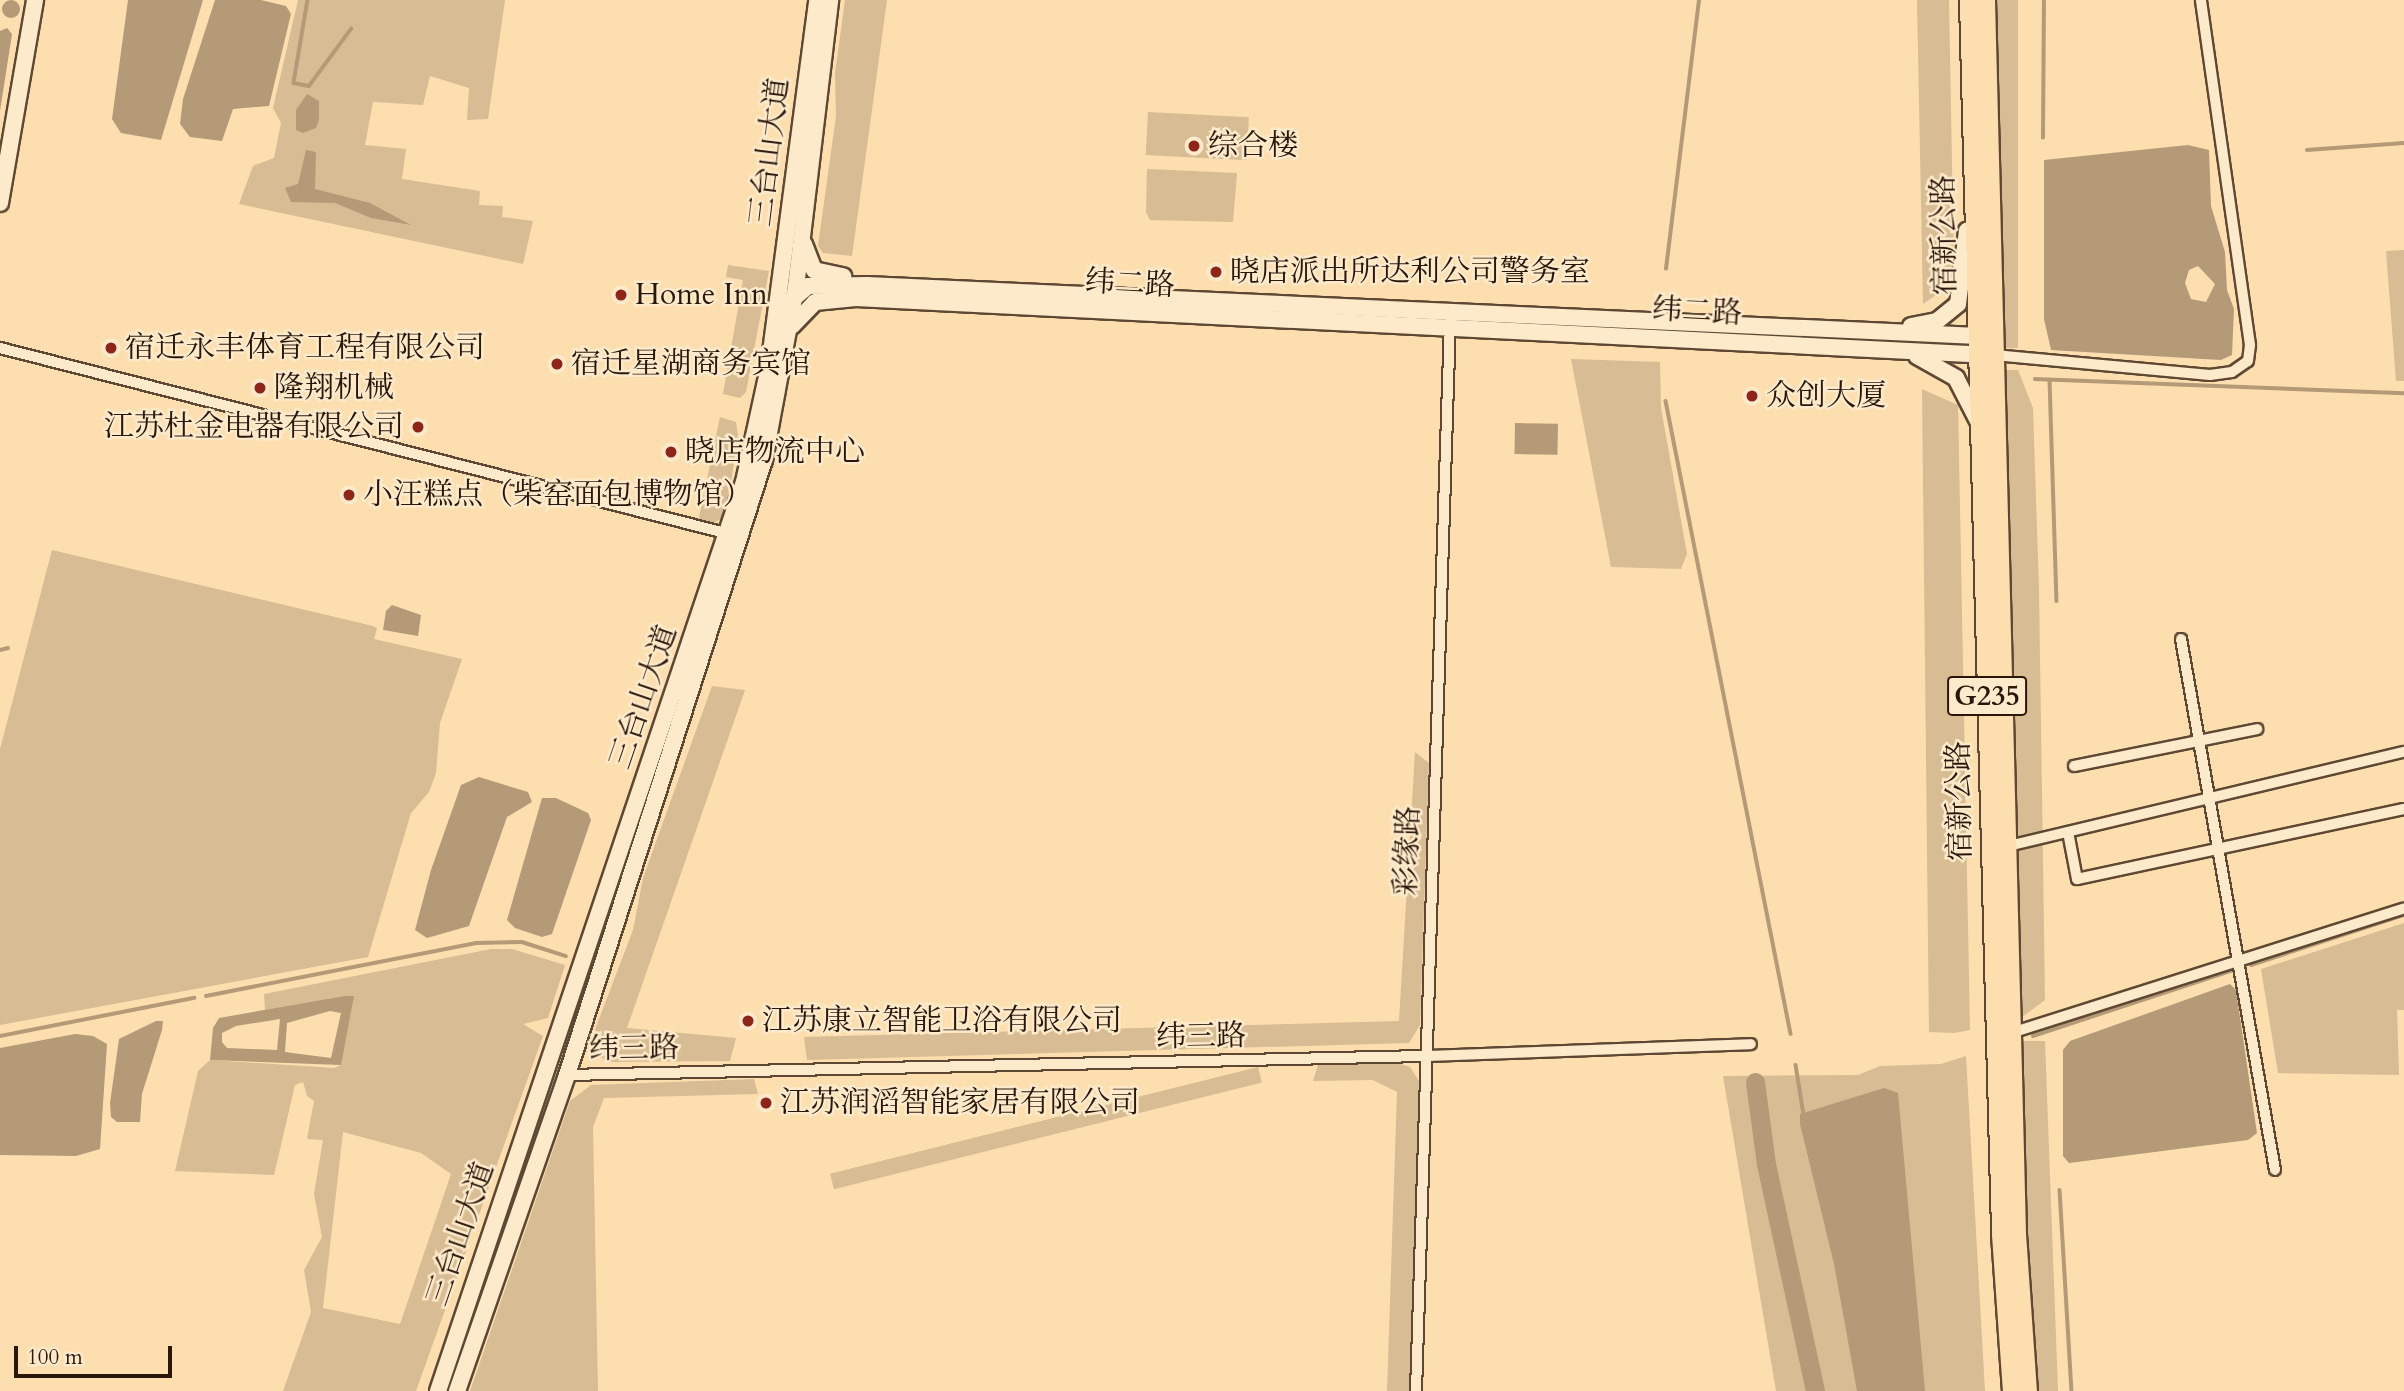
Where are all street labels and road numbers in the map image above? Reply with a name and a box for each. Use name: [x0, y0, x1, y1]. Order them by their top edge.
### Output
street label: 三台山大道: [743, 75, 797, 229]
street label: 宿新公路: [1926, 175, 1964, 295]
street label: 纬二路: [1084, 264, 1176, 304]
street label: 纬二路: [1651, 292, 1743, 332]
street label: 三台山大道: [603, 620, 685, 774]
road number: G235: [1947, 672, 2027, 720]
street label: 宿新公路: [1941, 741, 1979, 861]
street label: 彩缘路: [1388, 805, 1428, 897]
street label: 纬三路: [1156, 1018, 1246, 1056]
street label: 纬三路: [589, 1030, 679, 1068]
street label: 三台山大道: [420, 1157, 502, 1311]

